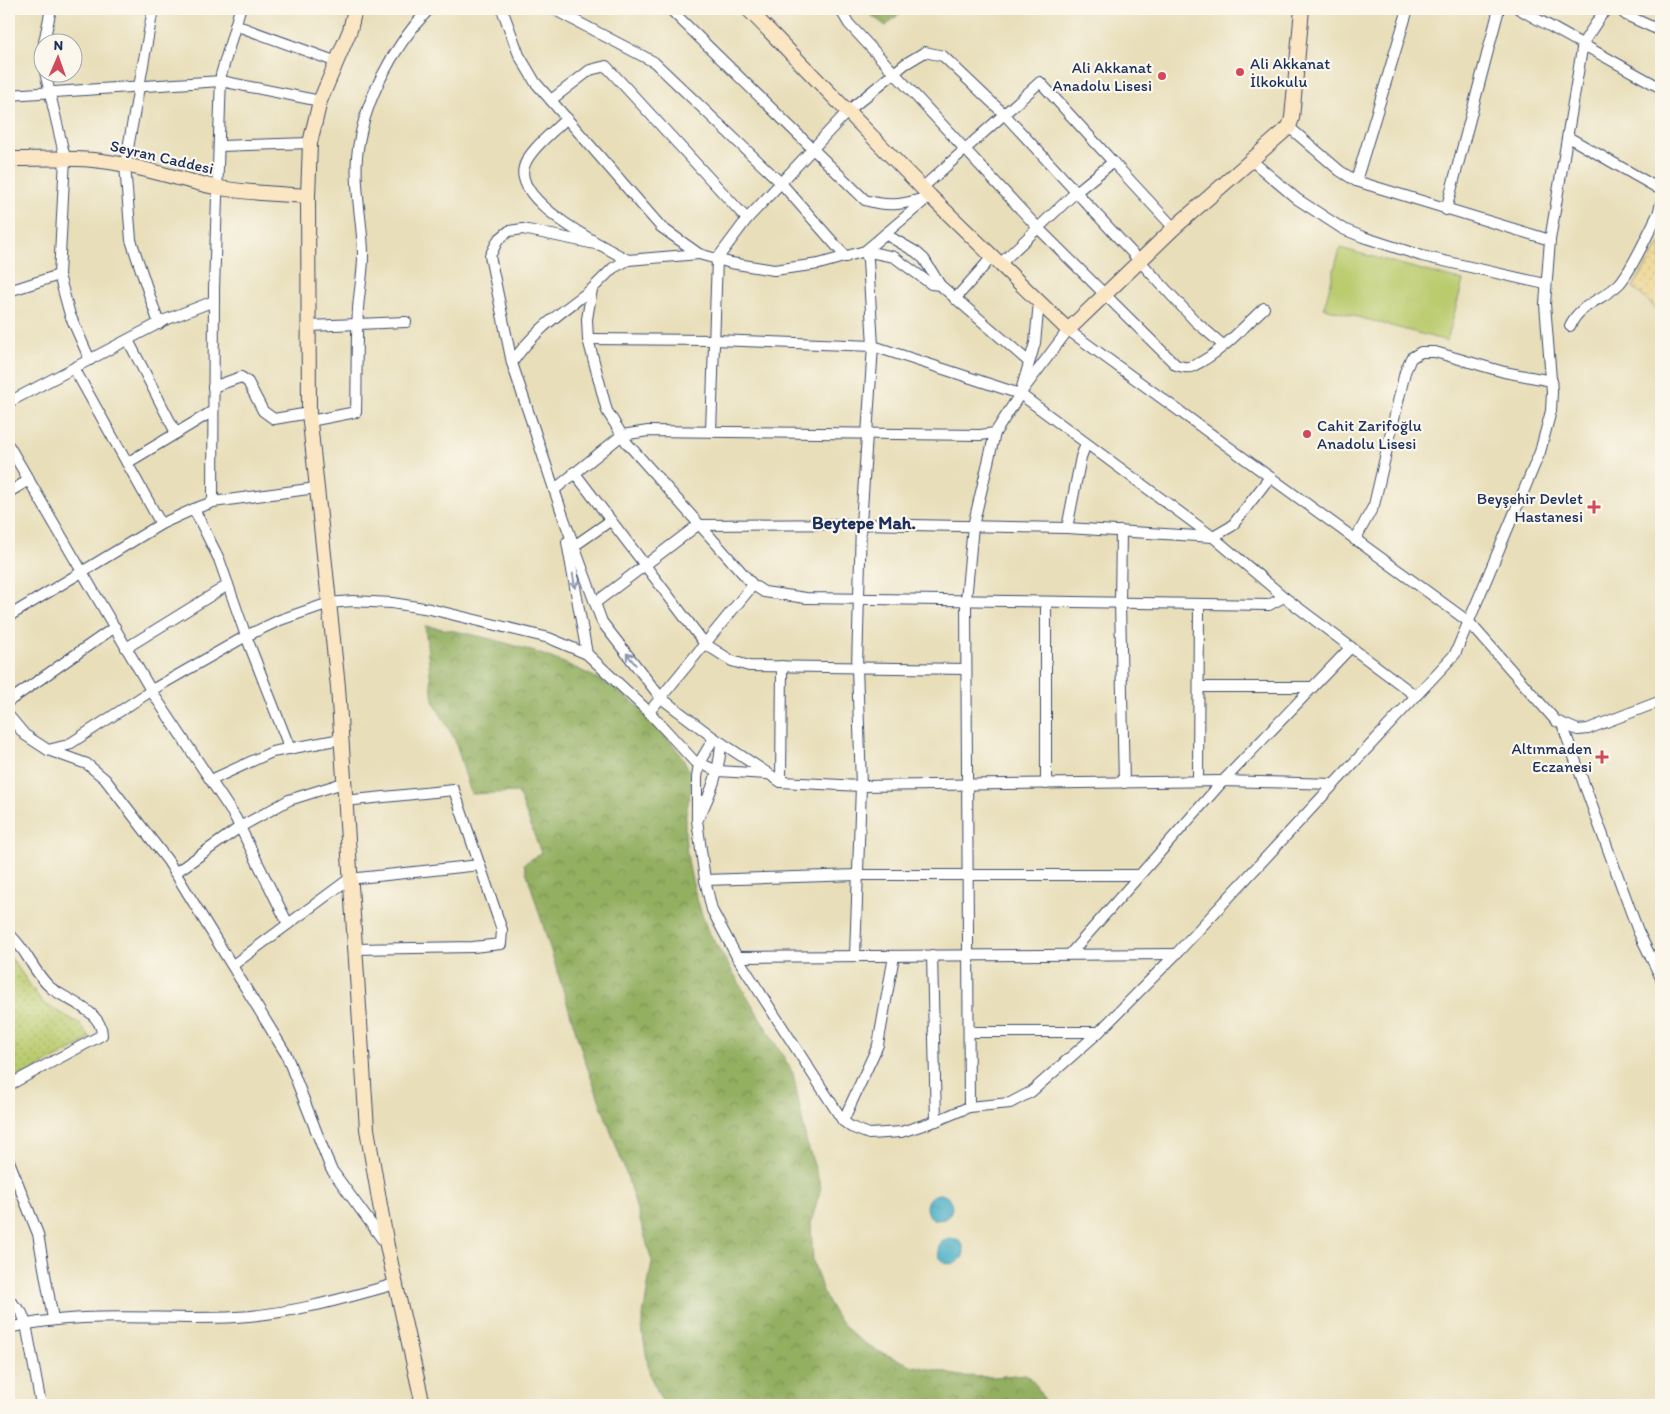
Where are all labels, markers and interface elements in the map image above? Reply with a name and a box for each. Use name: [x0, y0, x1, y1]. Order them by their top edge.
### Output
north arrow: [32, 32, 82, 82]
text: N: [53, 37, 63, 54]
place label: Ali Akkanat İlkokulu: [1250, 54, 1330, 91]
place label: Ali Akkanat Anadolu Lisesi: [1053, 58, 1152, 95]
marker: Ali Akkanat İlkokulu: [1234, 66, 1246, 78]
marker: Ali Akkanat Anadolu Lisesi: [1156, 70, 1168, 82]
street label: Seyran Caddesi: [108, 136, 216, 178]
place label: Cahit Zarifoğlu Anadolu Lisesi: [1317, 416, 1422, 453]
marker: Cahit Zarifoğlu Anadolu Lisesi: [1301, 428, 1313, 440]
place label: Beyşehir Devlet Hastanesi: [1477, 489, 1583, 526]
marker: Beyşehir Devlet Hastanesi: [1587, 500, 1601, 514]
district label: Beytepe Mah.: [812, 512, 916, 534]
one-way arrow: [570, 573, 580, 589]
one-way arrow: [626, 652, 636, 666]
place label: Altınmaden Eczanesi: [1512, 739, 1592, 776]
marker: Altınmaden Eczanesi: [1596, 751, 1608, 763]

